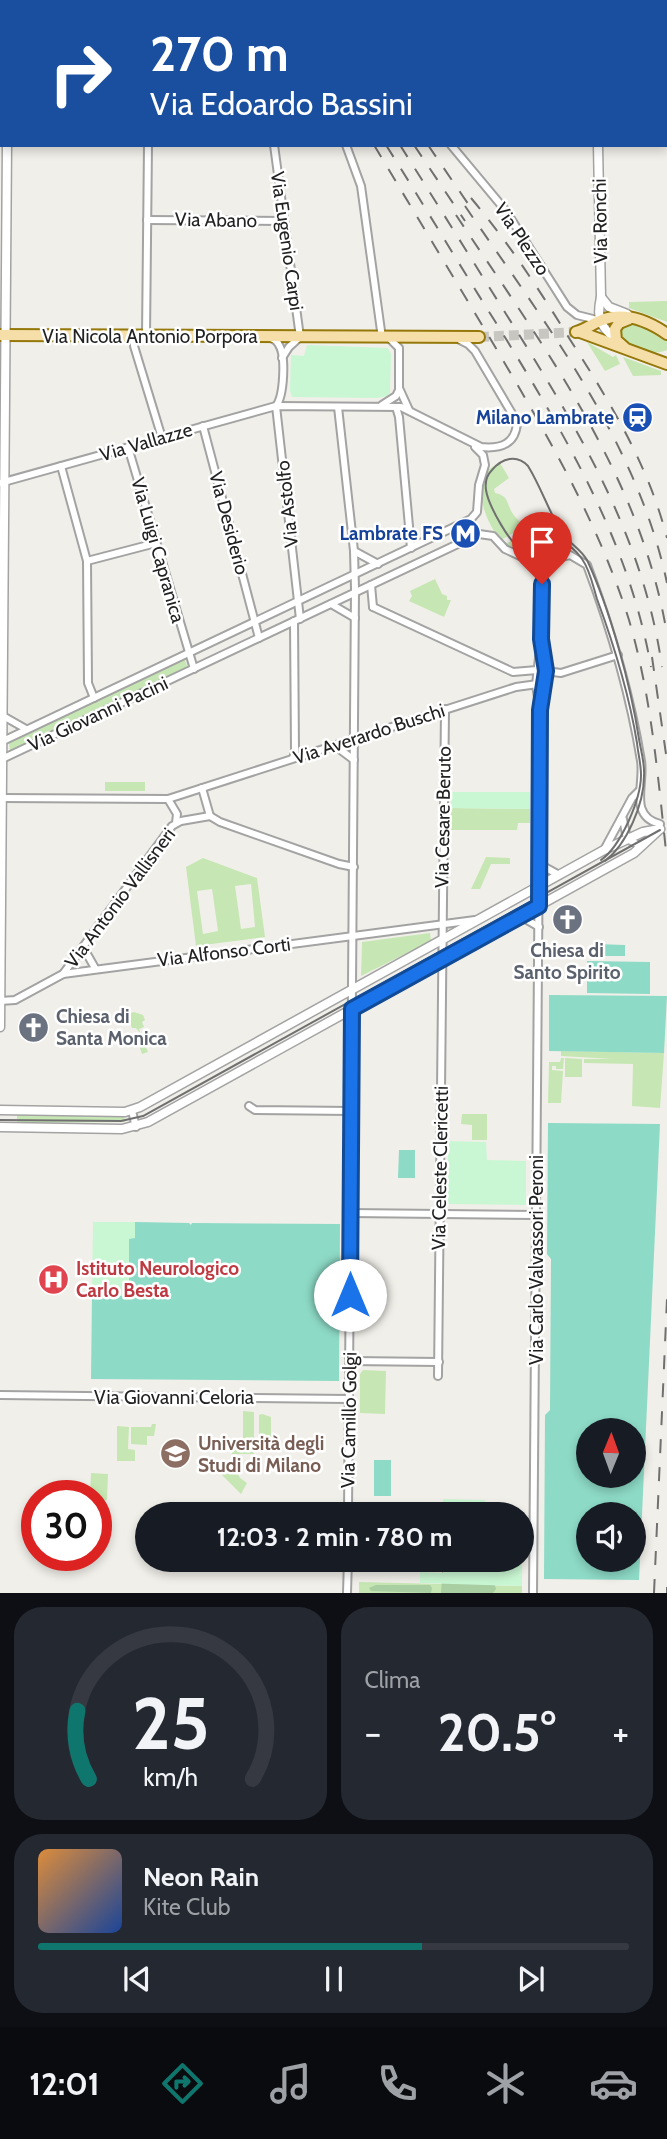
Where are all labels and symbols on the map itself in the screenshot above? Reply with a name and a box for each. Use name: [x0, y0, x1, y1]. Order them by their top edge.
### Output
street label: Via Eugenio Carpi: [266, 170, 308, 312]
street label: Via Ronchi: [588, 178, 612, 264]
street label: Via Plezzo: [489, 198, 555, 280]
street label: Via Abano: [175, 208, 257, 232]
street label: Via Nicola Antonio Porpora: [42, 325, 258, 348]
station icon: Milano Lambrate: [620, 400, 654, 434]
place label: Milano Lambrate: [476, 406, 614, 429]
street label: Via Vallazze: [97, 418, 195, 466]
street label: Via Astolfo: [271, 459, 303, 549]
street label: Via Desiderio: [204, 469, 254, 577]
street label: Via Luigi Capranica: [126, 475, 190, 625]
pin: [512, 512, 572, 584]
metro station icon: Lambrate FS: [449, 516, 483, 550]
place label: Lambrate FS: [340, 522, 443, 545]
street label: Via Giovanni Pacini: [24, 672, 172, 756]
street label: Via Averardo Buschi: [290, 699, 448, 769]
street label: Via Cesare Beruto: [430, 746, 456, 888]
street label: Via Antonio Vallisneri: [60, 823, 180, 973]
church icon: Chiesa di Santo Spirito: [550, 902, 584, 936]
street label: Via Alfonso Corti: [156, 932, 292, 972]
place label: Chiesa di Santo Spirito: [513, 939, 621, 984]
place label: Chiesa di Santa Monica: [56, 1005, 167, 1050]
church icon: Chiesa di Santa Monica: [16, 1010, 50, 1044]
street label: Via Celeste Clericetti: [427, 1086, 453, 1250]
street label: Via Carlo Valvassori Peroni: [525, 1155, 548, 1365]
place label: Istituto Neurologico Carlo Besta: [76, 1257, 239, 1302]
position arrow: [313, 1258, 387, 1332]
hospital icon: Istituto Neurologico Carlo Besta: [36, 1262, 70, 1296]
street label: Via Camillo Golgi: [336, 1352, 362, 1488]
street label: Via Giovanni Celoria: [94, 1386, 254, 1409]
north arrow: [576, 1418, 646, 1488]
place label: Università degli Studi di Milano: [198, 1432, 324, 1477]
school or university icon: Università degli Studi di Milano: [158, 1437, 192, 1471]
speed limit sign: 30: [21, 1480, 112, 1571]

